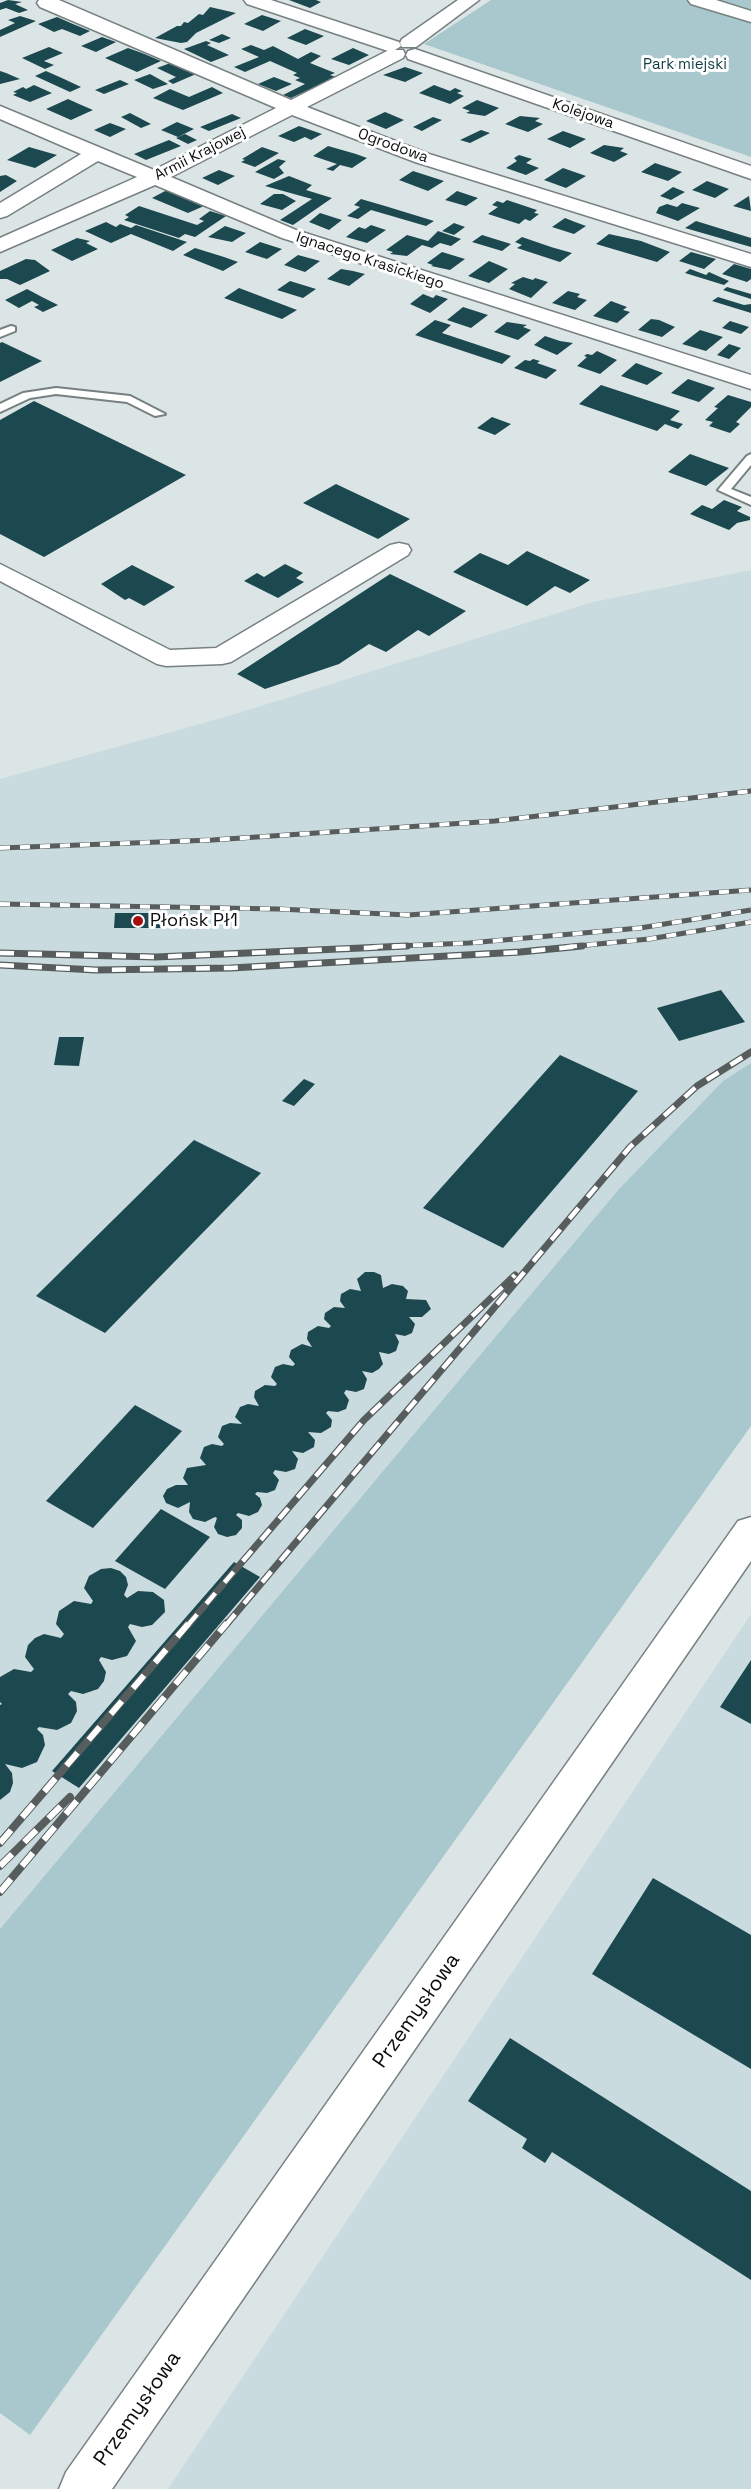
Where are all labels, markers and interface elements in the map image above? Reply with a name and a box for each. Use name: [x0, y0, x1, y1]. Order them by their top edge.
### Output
park label: Park miejski: [643, 56, 727, 74]
street label: Kolejowa: [550, 95, 616, 133]
street label: Armii Krajowej: [152, 123, 248, 185]
street label: Ogrodowa: [355, 125, 431, 167]
street label: Ignacego Krasickiego: [294, 229, 446, 293]
place label: Płońsk Pł1: [150, 910, 238, 932]
marker: Płońsk Pł1: [131, 914, 145, 928]
street label: Przemysłowa: [368, 1949, 466, 2073]
street label: Przemysłowa: [89, 2347, 187, 2471]

